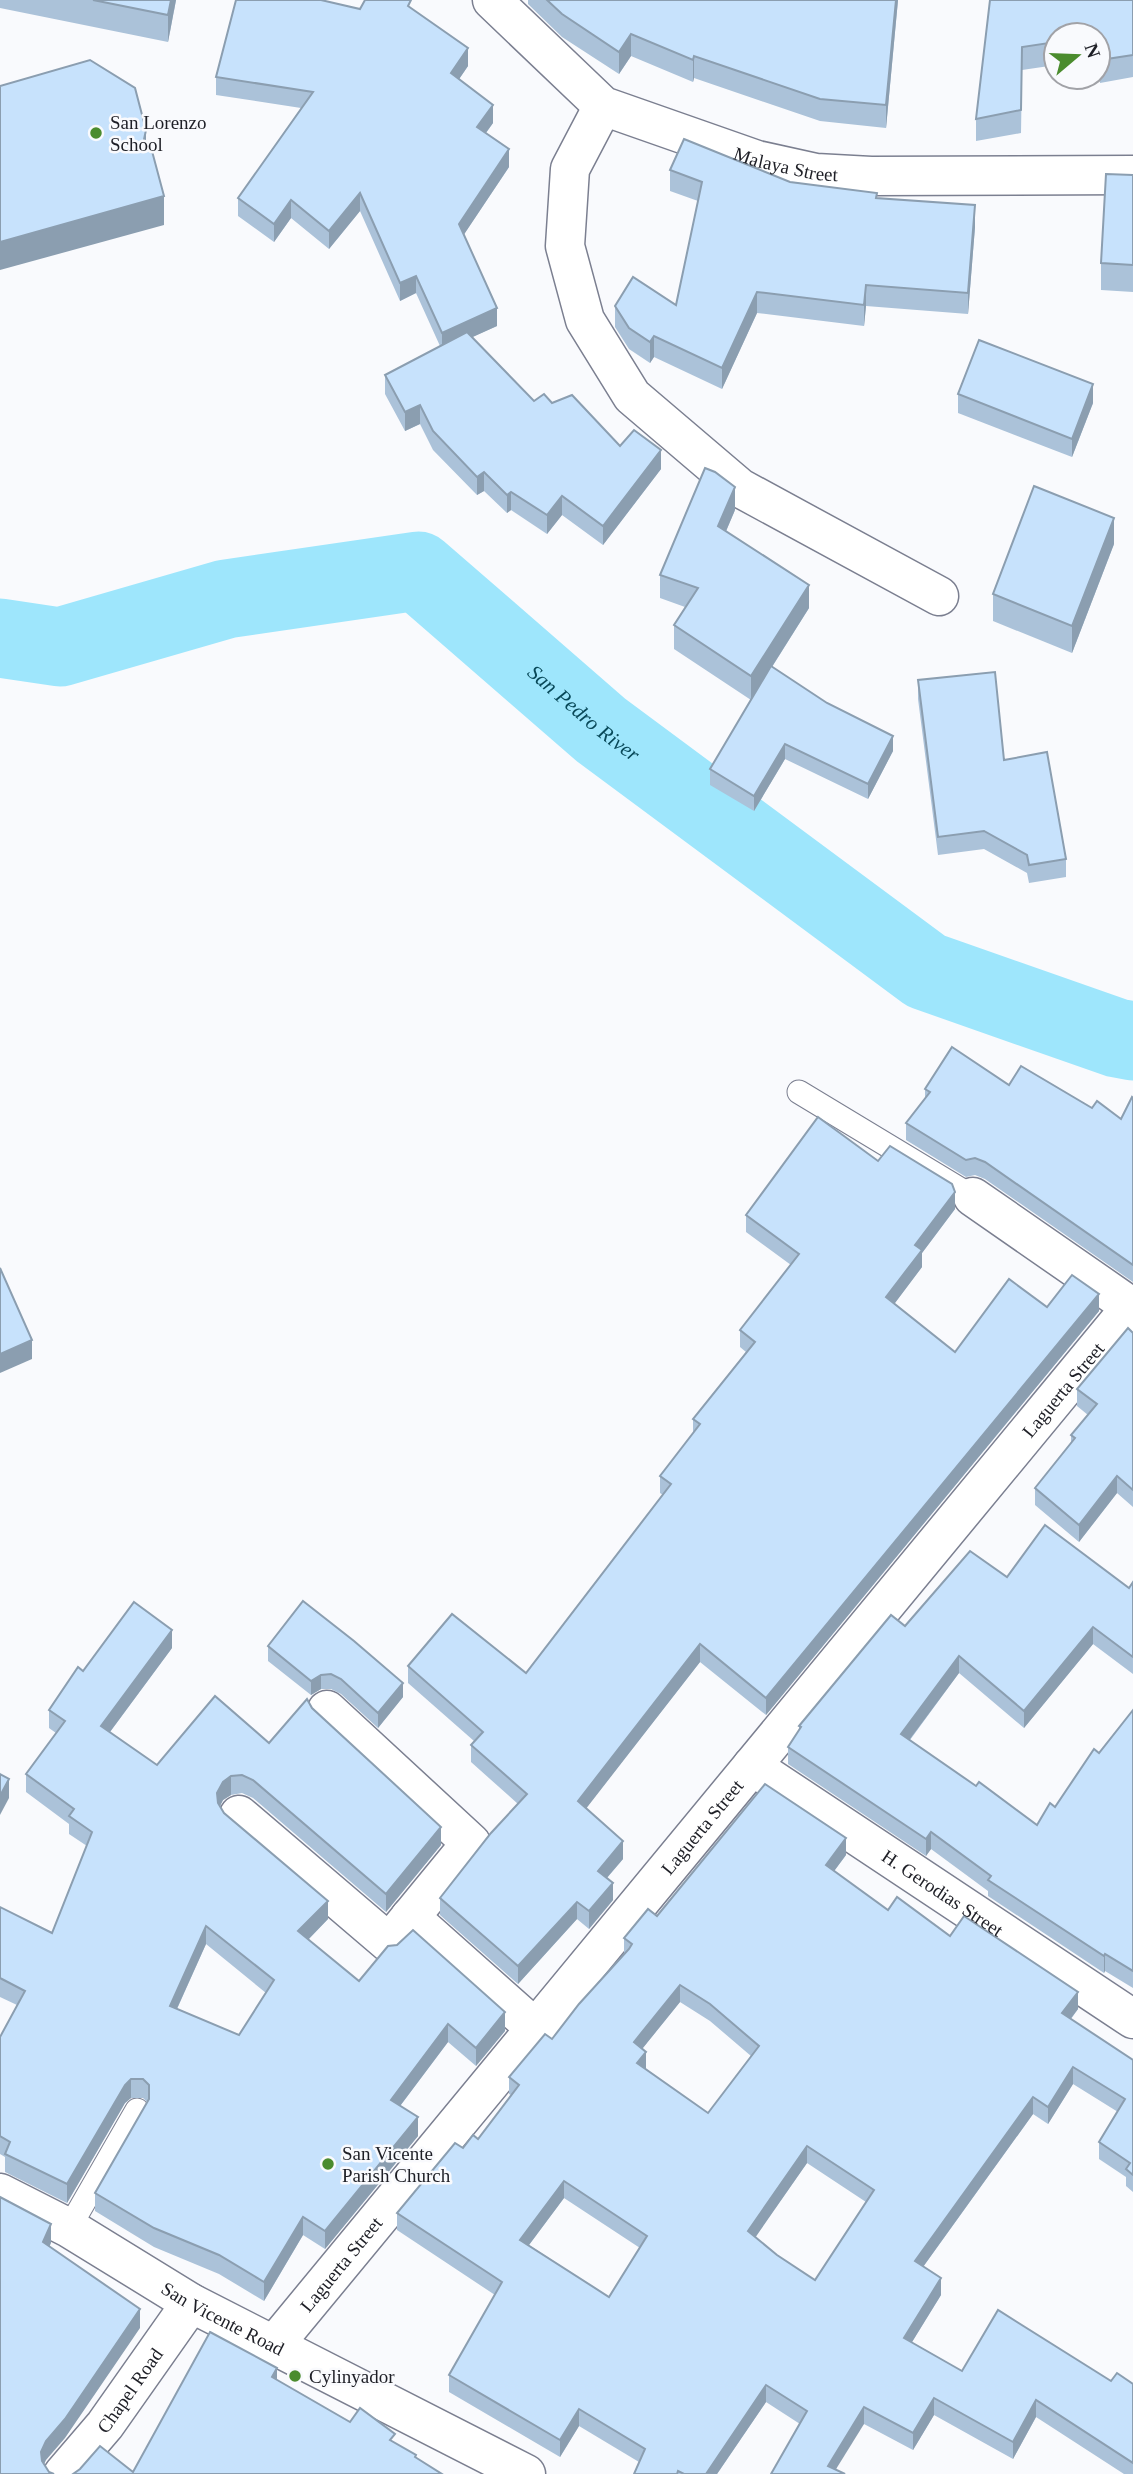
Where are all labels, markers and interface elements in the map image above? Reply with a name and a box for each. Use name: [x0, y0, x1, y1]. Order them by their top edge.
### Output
north arrow: [1042, 21, 1112, 91]
text: N: [1080, 41, 1105, 61]
place label: San Lorenzo School: [110, 112, 207, 155]
marker: San Lorenzo School: [88, 125, 104, 141]
street label: Malaya Street: [731, 143, 839, 185]
water label: San Pedro River: [523, 660, 645, 767]
street label: Laguerta Street: [1018, 1338, 1109, 1442]
street label: Laguerta Street: [657, 1775, 748, 1879]
street label: H. Gerodias Street: [878, 1845, 1008, 1941]
place label: San Vicente Parish Church: [342, 2143, 451, 2186]
marker: San Vicente Parish Church: [320, 2156, 336, 2172]
street label: Laguerta Street: [296, 2212, 387, 2316]
street label: San Vicente Road: [158, 2277, 288, 2360]
street label: Chapel Road: [93, 2344, 167, 2437]
place label: Cylinyador: [309, 2366, 395, 2387]
marker: Cylinyador: [287, 2368, 303, 2384]

